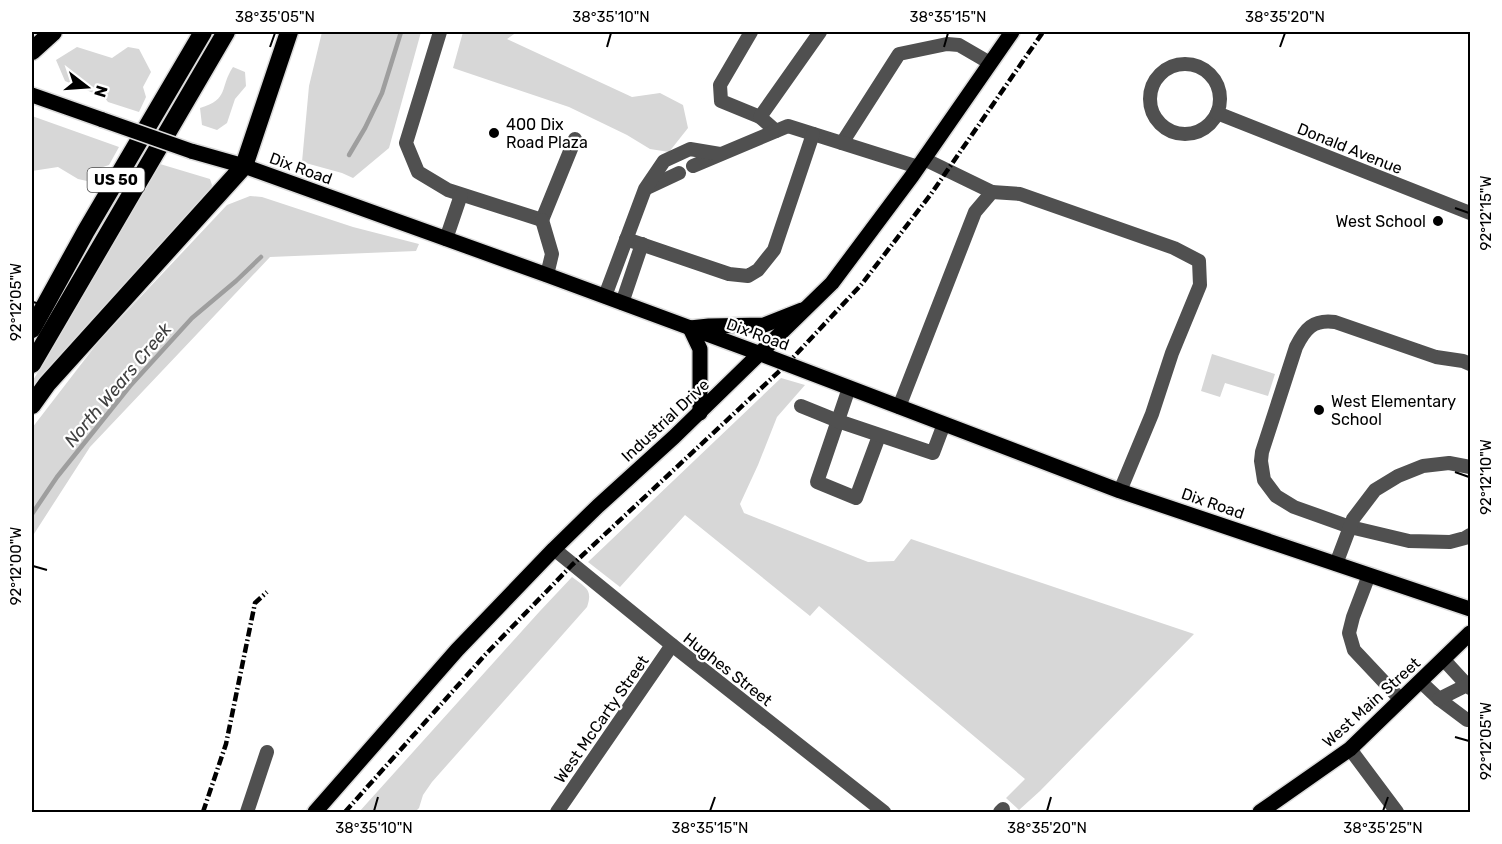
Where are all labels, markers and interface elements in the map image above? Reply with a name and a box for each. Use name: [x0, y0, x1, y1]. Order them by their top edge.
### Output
text: 38°35'05"N: [235, 8, 315, 26]
text: 38°35'10"N: [572, 8, 650, 26]
text: 38°35'15"N: [910, 8, 986, 26]
text: 38°35'20"N: [1245, 8, 1325, 26]
north arrow: [57, 57, 117, 117]
text: N: [90, 83, 112, 100]
place label: 400 Dix Road Plaza: [506, 115, 588, 152]
street label: Donald Avenue: [1294, 119, 1405, 178]
marker: 400 Dix Road Plaza: [487, 126, 501, 140]
street label: Dix Road: [267, 148, 335, 189]
road number: US 50: [88, 168, 144, 192]
text: 92°12'15"W: [1477, 176, 1495, 250]
place label: West School: [1335, 212, 1426, 231]
marker: West School: [1431, 214, 1445, 228]
text: 92°12'05"W: [7, 263, 25, 341]
street label: Dix Road: [724, 314, 792, 355]
water label: North Wears Creek: [60, 318, 177, 452]
street label: Industrial Drive: [618, 375, 713, 466]
place label: West Elementary School: [1331, 392, 1456, 429]
marker: West Elementary School: [1312, 403, 1326, 417]
text: 92°12'10"W: [1477, 439, 1495, 515]
street label: Dix Road: [1179, 484, 1247, 523]
text: 92°12'00"W: [7, 527, 25, 605]
street label: Hughes Street: [679, 629, 776, 710]
street label: West McCarty Street: [550, 652, 653, 787]
street label: West Main Street: [1319, 653, 1424, 751]
text: 92°12'05"W: [1477, 702, 1495, 780]
text: 38°35'10"N: [335, 819, 413, 837]
text: 38°35'15"N: [672, 819, 748, 837]
text: 38°35'20"N: [1007, 819, 1087, 837]
text: 38°35'25"N: [1343, 819, 1423, 837]

